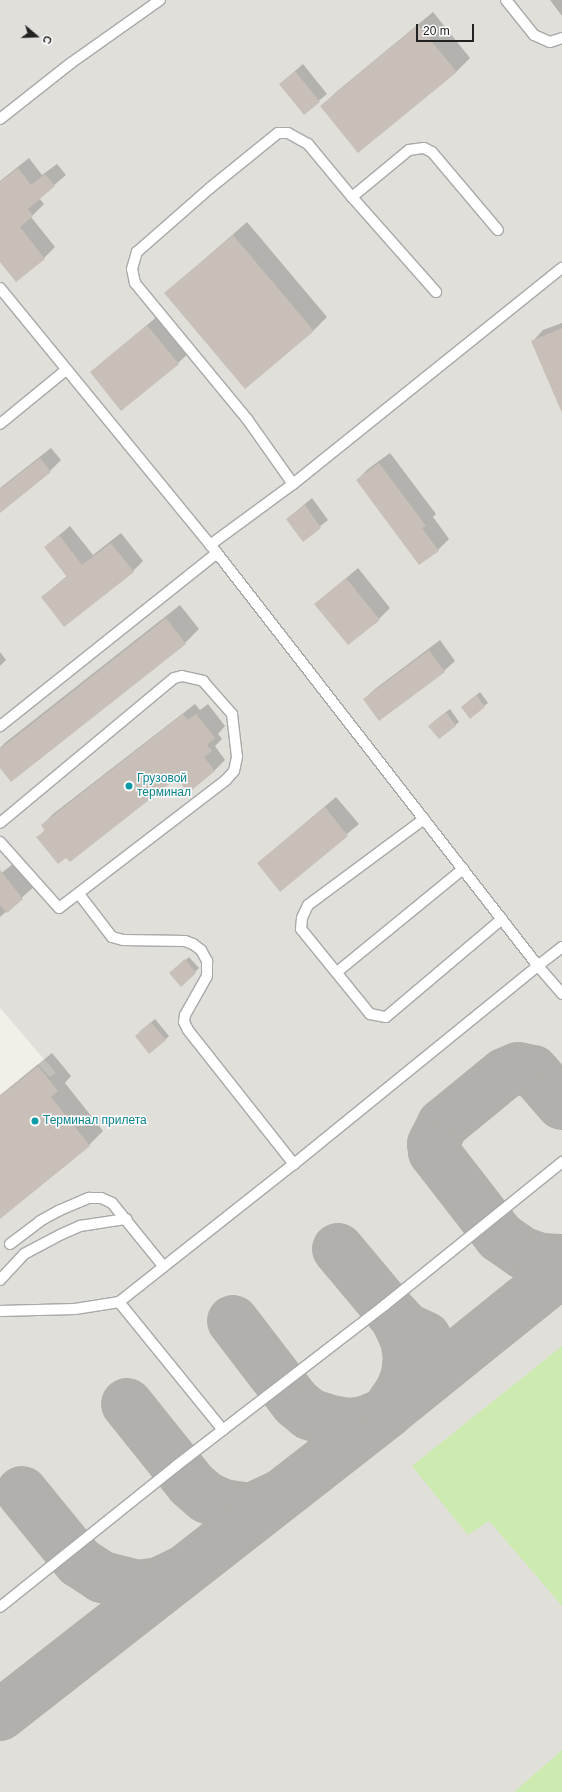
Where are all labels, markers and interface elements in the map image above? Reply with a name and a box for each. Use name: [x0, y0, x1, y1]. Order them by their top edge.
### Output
north arrow: [16, 16, 56, 56]
scale bar: [418, 16, 476, 42]
text: 20 m: [423, 24, 450, 38]
text: С: [40, 34, 54, 46]
place label: Грузовой терминал: [137, 772, 191, 800]
marker: Грузовой терминал: [124, 781, 134, 791]
place label: Терминал прилета: [43, 1114, 147, 1128]
marker: Терминал прилета: [30, 1116, 40, 1126]

